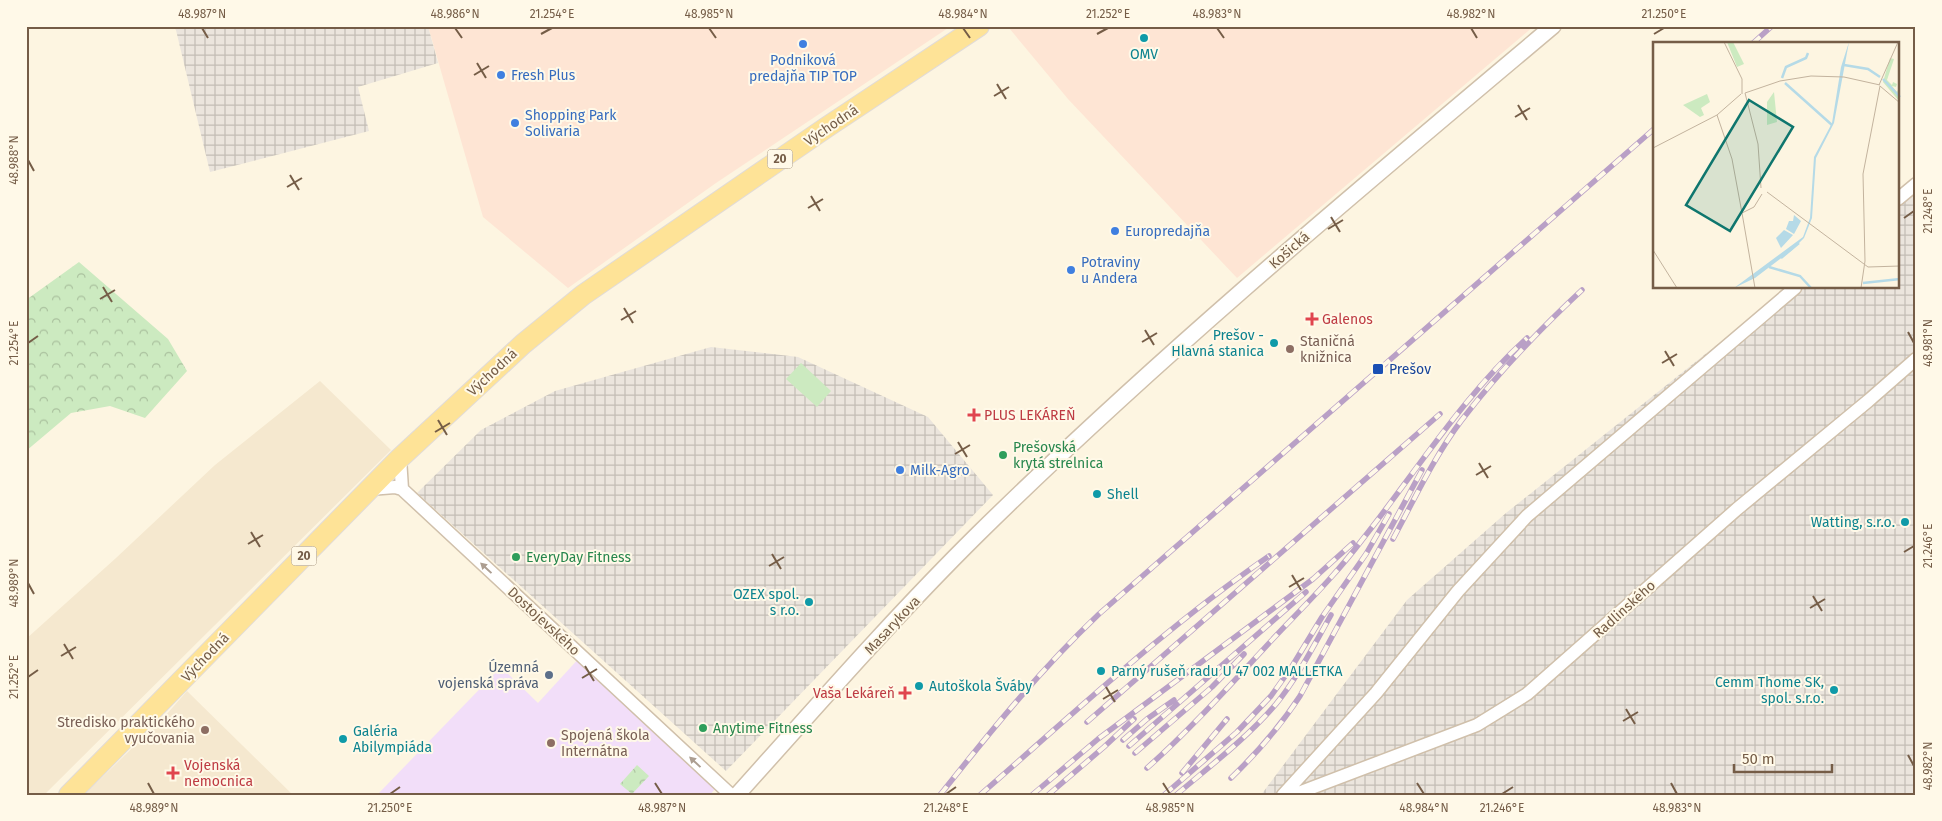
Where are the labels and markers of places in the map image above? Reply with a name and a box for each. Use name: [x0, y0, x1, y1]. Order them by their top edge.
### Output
marker: OMV: [1138, 32, 1150, 44]
marker: Podniková predajňa TIP TOP: [797, 38, 809, 50]
place label: OMV: [1130, 46, 1158, 63]
place label: Podniková predajňa TIP TOP: [749, 52, 857, 85]
place label: Fresh Plus: [511, 67, 576, 84]
marker: Fresh Plus: [495, 69, 507, 81]
place label: Shopping Park Solivaria: [525, 107, 617, 140]
marker: Shopping Park Solivaria: [509, 117, 521, 129]
place label: Europredajňa: [1125, 223, 1210, 240]
marker: Europredajňa: [1109, 225, 1121, 237]
place label: Potraviny u Andera: [1081, 254, 1140, 287]
marker: Potraviny u Andera: [1065, 264, 1077, 276]
place label: Galenos: [1322, 311, 1373, 328]
marker: Galenos: [1306, 313, 1318, 325]
place label: Prešov - Hlavná stanica: [1171, 327, 1264, 360]
place label: Staničná knižnica: [1300, 333, 1355, 366]
marker: Prešov - Hlavná stanica: [1268, 337, 1280, 349]
marker: Staničná knižnica: [1284, 343, 1296, 355]
place label: Prešov: [1389, 361, 1431, 378]
marker: Prešov: [1371, 362, 1385, 376]
place label: PLUS LEKÁREŇ: [984, 406, 1076, 424]
marker: PLUS LEKÁREŇ: [968, 409, 980, 421]
place label: Prešovská krytá strelnica: [1013, 439, 1103, 472]
marker: Prešovská krytá strelnica: [997, 449, 1009, 461]
place label: Milk-Agro: [910, 462, 970, 479]
marker: Milk-Agro: [894, 464, 906, 476]
place label: Shell: [1107, 486, 1139, 503]
marker: Shell: [1091, 488, 1103, 500]
place label: Watting, s.r.o.: [1811, 514, 1895, 531]
marker: Watting, s.r.o.: [1899, 516, 1911, 528]
place label: EveryDay Fitness: [526, 549, 631, 566]
marker: EveryDay Fitness: [510, 551, 522, 563]
place label: OZEX spol. s r.o.: [733, 586, 799, 619]
marker: OZEX spol. s r.o.: [803, 596, 815, 608]
place label: Územná vojenská správa: [438, 658, 539, 692]
place label: Parný rušeň radu U 47 002 MALLETKA: [1111, 663, 1342, 680]
marker: Parný rušeň radu U 47 002 MALLETKA: [1095, 665, 1107, 677]
marker: Územná vojenská správa: [543, 669, 555, 681]
place label: Cemm Thome SK, spol. s.r.o.: [1715, 674, 1824, 707]
place label: Autoškola Šváby: [929, 677, 1032, 695]
marker: Autoškola Šváby: [913, 680, 925, 692]
marker: Cemm Thome SK, spol. s.r.o.: [1828, 684, 1840, 696]
place label: Vaša Lekáreň: [813, 685, 895, 702]
marker: Vaša Lekáreň: [899, 687, 911, 699]
place label: Stredisko praktického vyučovania: [57, 714, 195, 747]
place label: Anytime Fitness: [713, 720, 813, 737]
marker: Anytime Fitness: [697, 722, 709, 734]
place label: Galéria Abilympiáda: [353, 723, 432, 756]
marker: Stredisko praktického vyučovania: [199, 724, 211, 736]
place label: Spojená škola Internátna: [561, 727, 650, 760]
marker: Galéria Abilympiáda: [337, 733, 349, 745]
marker: Spojená škola Internátna: [545, 737, 557, 749]
place label: Vojenská nemocnica: [184, 757, 253, 790]
marker: Vojenská nemocnica: [166, 766, 180, 780]

